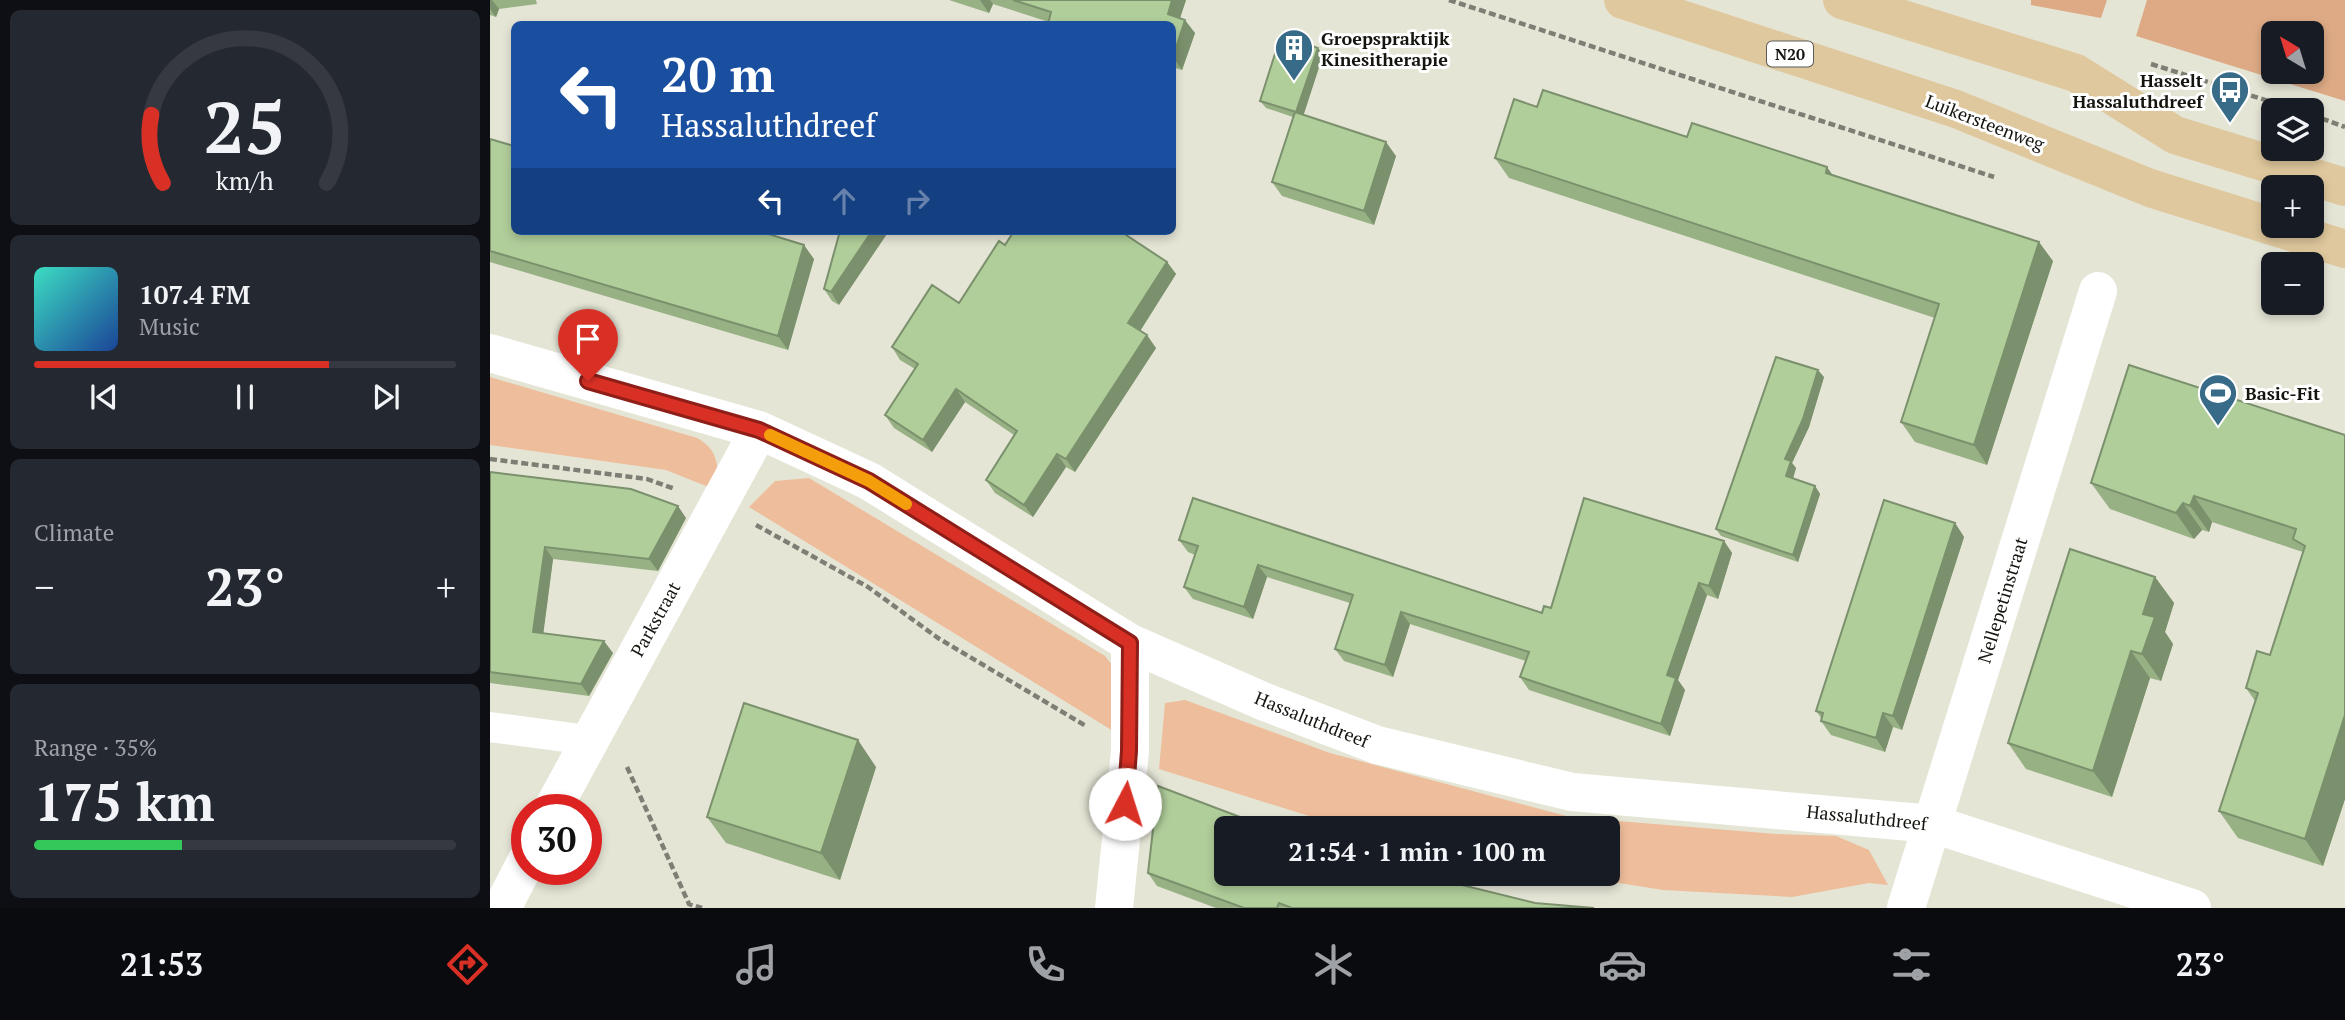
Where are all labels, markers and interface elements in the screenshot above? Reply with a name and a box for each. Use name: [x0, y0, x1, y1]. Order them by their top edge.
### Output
north arrow: [2261, 21, 2324, 84]
map controls: [2261, 21, 2324, 315]
place label: Groepspraktijk Kinesitherapie: [1321, 26, 1450, 71]
building icon: Groepspraktijk Kinesitherapie: [1273, 27, 1315, 82]
text: 20 m: [661, 41, 775, 106]
road number: N20: [1767, 42, 1813, 66]
icon: left: [546, 49, 637, 140]
place label: Hasselt Hassaluthdreef: [2072, 68, 2204, 113]
bus stop icon: Hasselt Hassaluthdreef: [2209, 69, 2251, 124]
text: 25: [204, 78, 286, 175]
street label: Luikersteenweg: [1922, 88, 2048, 156]
button: layers: [2261, 98, 2324, 161]
text: Hassaluthdreef: [661, 104, 876, 146]
text: km/h: [216, 164, 274, 197]
button: +: [2261, 175, 2324, 238]
icon: left: [752, 182, 790, 220]
icon: ahead: [825, 182, 863, 220]
icon: right: [898, 182, 936, 220]
button: −: [2261, 252, 2324, 315]
text: 107.4 FM: [139, 277, 250, 311]
pin: [558, 309, 618, 381]
text: Music: [139, 311, 200, 342]
icon: arrive: [569, 320, 607, 358]
sports icon: Basic-Fit: [2197, 372, 2239, 427]
icon: previous: [85, 378, 123, 416]
icon: pause: [226, 378, 264, 416]
icon: next: [367, 378, 405, 416]
place label: Basic-Fit: [2245, 381, 2320, 405]
text: Climate: [34, 517, 114, 548]
street label: Nellepetinstraat: [1971, 534, 2033, 666]
text: 23°: [205, 552, 285, 621]
text: −: [34, 562, 54, 612]
text: +: [436, 562, 456, 612]
street label: Parkstraat: [625, 577, 686, 661]
street label: Hassaluthdreef: [1251, 685, 1374, 753]
text: Range · 35%: [34, 732, 157, 763]
text: 175 km: [34, 767, 215, 836]
position arrow: [1088, 767, 1162, 841]
speed limit sign: 30: [511, 794, 602, 885]
street label: Hassaluthdreef: [1806, 799, 1930, 835]
text: 21:54 · 1 min · 100 m: [1288, 834, 1546, 868]
icon: directions: [443, 940, 492, 989]
icon: music: [732, 940, 781, 989]
icon: phone: [1021, 940, 1070, 989]
icon: climate: [1309, 940, 1358, 989]
icon: car: [1598, 940, 1647, 989]
icon: filters: [1887, 940, 1936, 989]
text: 21:53: [120, 943, 203, 985]
text: 23°: [2176, 943, 2225, 985]

